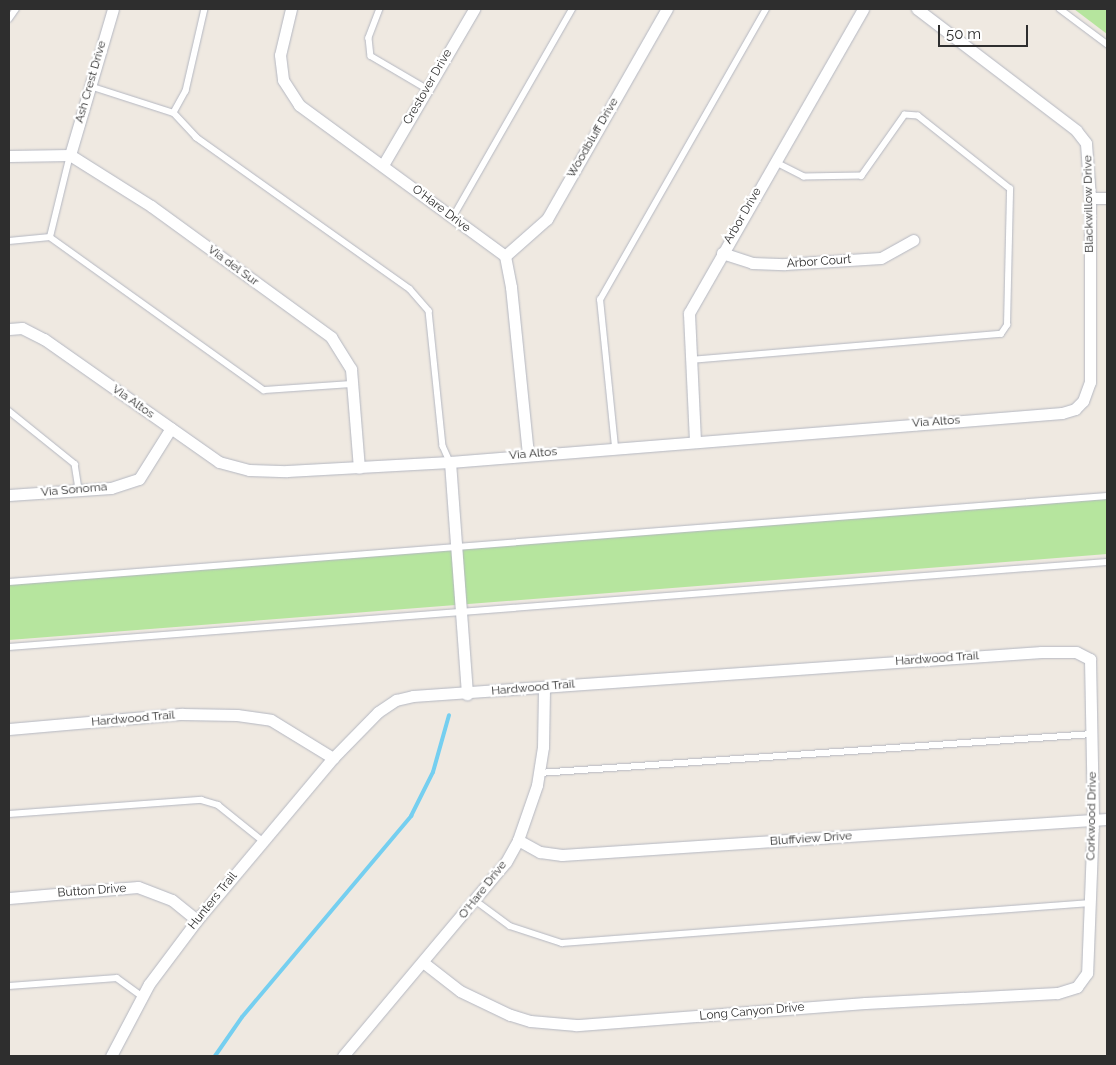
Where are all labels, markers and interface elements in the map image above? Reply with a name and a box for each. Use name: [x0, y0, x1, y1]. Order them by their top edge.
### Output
scale bar: [941, 15, 1031, 47]
text: 50 m: [946, 25, 981, 43]
street label: Ash Crest Drive: [72, 39, 110, 125]
street label: Crestover Drive: [401, 47, 455, 127]
street label: Woodbluff Drive: [564, 95, 622, 181]
street label: Blackwillow Drive: [1081, 155, 1097, 253]
street label: O'Hare Drive: [409, 182, 473, 236]
street label: Arbor Drive: [721, 185, 765, 247]
street label: Via del Sur: [205, 243, 261, 289]
street label: Arbor Court: [786, 253, 852, 271]
street label: Via Altos: [109, 382, 157, 422]
street label: Via Altos: [911, 413, 961, 431]
street label: Via Altos: [508, 445, 558, 463]
street label: Via Sonoma: [40, 480, 108, 500]
street label: Hardwood Trail: [895, 649, 979, 669]
street label: Hardwood Trail: [491, 677, 575, 699]
street label: Hardwood Trail: [91, 708, 175, 730]
street label: Corkwood Drive: [1084, 771, 1100, 861]
street label: Bluffview Drive: [769, 829, 853, 849]
street label: O'Hare Drive: [456, 858, 510, 922]
street label: Hunters Trail: [185, 869, 241, 933]
street label: Button Drive: [57, 881, 127, 901]
street label: Long Canyon Drive: [699, 1000, 805, 1024]

